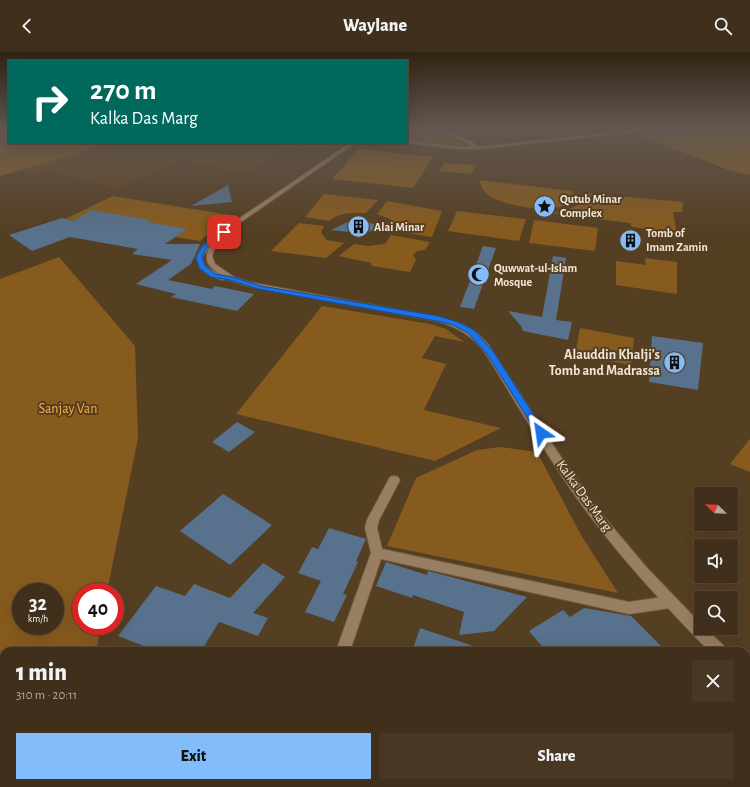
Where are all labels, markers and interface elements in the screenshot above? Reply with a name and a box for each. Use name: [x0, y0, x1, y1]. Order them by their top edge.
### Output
icon: back: [16, 15, 38, 37]
icon: search: [712, 15, 734, 37]
text: Waylane: [343, 17, 407, 35]
icon: right: [24, 76, 76, 128]
text: 270 m: [90, 77, 157, 105]
text: Kalka Das Marg: [90, 110, 198, 128]
place icon: Qutub Minar Complex: [531, 193, 557, 219]
place label: Qutub Minar Complex: [560, 193, 622, 219]
building icon: Alai Minar: [345, 214, 371, 240]
pin: [207, 215, 241, 249]
icon: arrive: [213, 221, 235, 243]
place label: Alai Minar: [374, 221, 425, 233]
building icon: Tomb of Imam Zamin: [618, 227, 644, 253]
place label: Tomb of Imam Zamin: [646, 227, 708, 253]
mosque icon: Quwwat-ul-Islam Mosque: [466, 262, 492, 288]
place label: Quwwat-ul-Islam Mosque: [494, 262, 578, 288]
place label: Alauddin Khalji's Tomb and Madrassa: [549, 348, 660, 378]
building icon: Alauddin Khalji's Tomb and Madrassa: [662, 350, 688, 376]
park label: Sanjay Van: [39, 402, 97, 416]
position arrow: [520, 412, 562, 454]
street label: Kalka Das Marg: [554, 458, 614, 534]
north arrow: [694, 487, 738, 531]
map controls: [694, 487, 738, 635]
button: sound: [694, 539, 738, 583]
speed limit sign: 40: [72, 583, 124, 635]
button: search: [694, 591, 738, 635]
text: 32: [29, 594, 47, 614]
text: km/h: [28, 614, 48, 624]
button: close: [692, 660, 734, 702]
text: 1 min: [16, 661, 67, 685]
text: 310 m · 20:11: [16, 689, 77, 702]
button: Exit: [16, 733, 371, 779]
button: Share: [379, 733, 734, 779]

